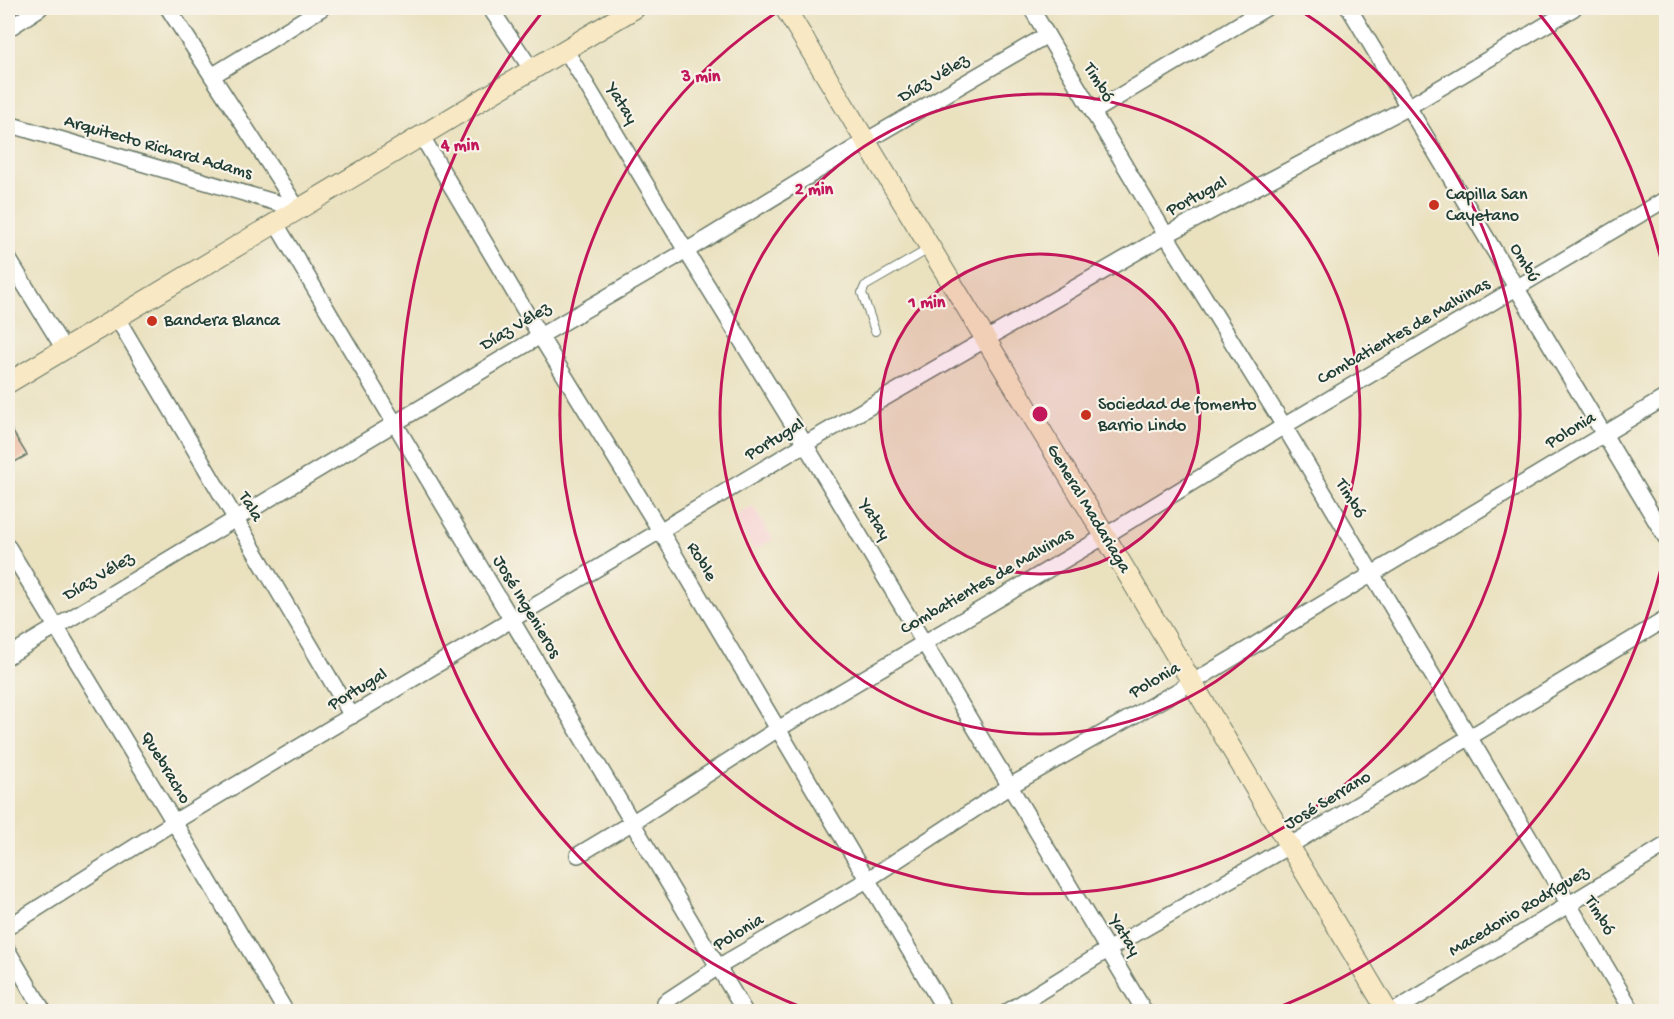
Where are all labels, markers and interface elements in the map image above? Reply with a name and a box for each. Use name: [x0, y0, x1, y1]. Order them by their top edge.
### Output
street label: Díaz Vélez: [894, 49, 974, 109]
street label: Timbó: [1078, 59, 1118, 107]
text: 3 min: [681, 67, 721, 88]
street label: Yatay: [599, 78, 642, 129]
street label: Arquitecto Richard Adams: [62, 111, 256, 185]
text: 4 min: [440, 136, 479, 157]
street label: Portugal: [1162, 172, 1231, 222]
text: 2 min: [795, 180, 834, 201]
place label: Capilla San Cayetano: [1446, 185, 1528, 227]
marker: Capilla San Cayetano: [1427, 198, 1441, 212]
street label: Ombú: [1504, 240, 1544, 287]
street label: Combatientes de Malvinas: [1314, 273, 1495, 390]
text: 1 min: [908, 293, 946, 314]
street label: Díaz Vélez: [476, 297, 556, 357]
place label: Bandera Blanca: [163, 311, 281, 332]
marker: Bandera Blanca: [145, 314, 159, 328]
place label: Sociedad de fomento Barrio Lindo: [1097, 395, 1257, 437]
centre of rings: [1030, 404, 1050, 424]
street label: Polonia: [1541, 407, 1601, 455]
marker: Sociedad de fomento Barrio Lindo: [1079, 408, 1093, 422]
street label: Portugal: [741, 414, 809, 466]
street label: General Madariaga: [1041, 441, 1135, 578]
street label: Timbó: [1330, 475, 1370, 523]
street label: Tala: [233, 487, 267, 526]
street label: Yatay: [852, 494, 895, 545]
street label: Combatientes de Malvinas: [897, 523, 1078, 640]
street label: Roble: [681, 539, 721, 586]
street label: Díaz Vélez: [59, 547, 139, 607]
street label: José Ingenieros: [487, 552, 565, 663]
street label: Polonia: [1125, 658, 1185, 704]
street label: Portugal: [324, 664, 392, 716]
street label: Quebracho: [135, 728, 195, 808]
street label: José Serrano: [1281, 767, 1375, 835]
street label: Macedonio Rodríguez: [1445, 861, 1594, 962]
street label: Timbó: [1579, 892, 1619, 940]
street label: Polonia: [709, 909, 769, 957]
street label: Yatay: [1102, 910, 1145, 961]

